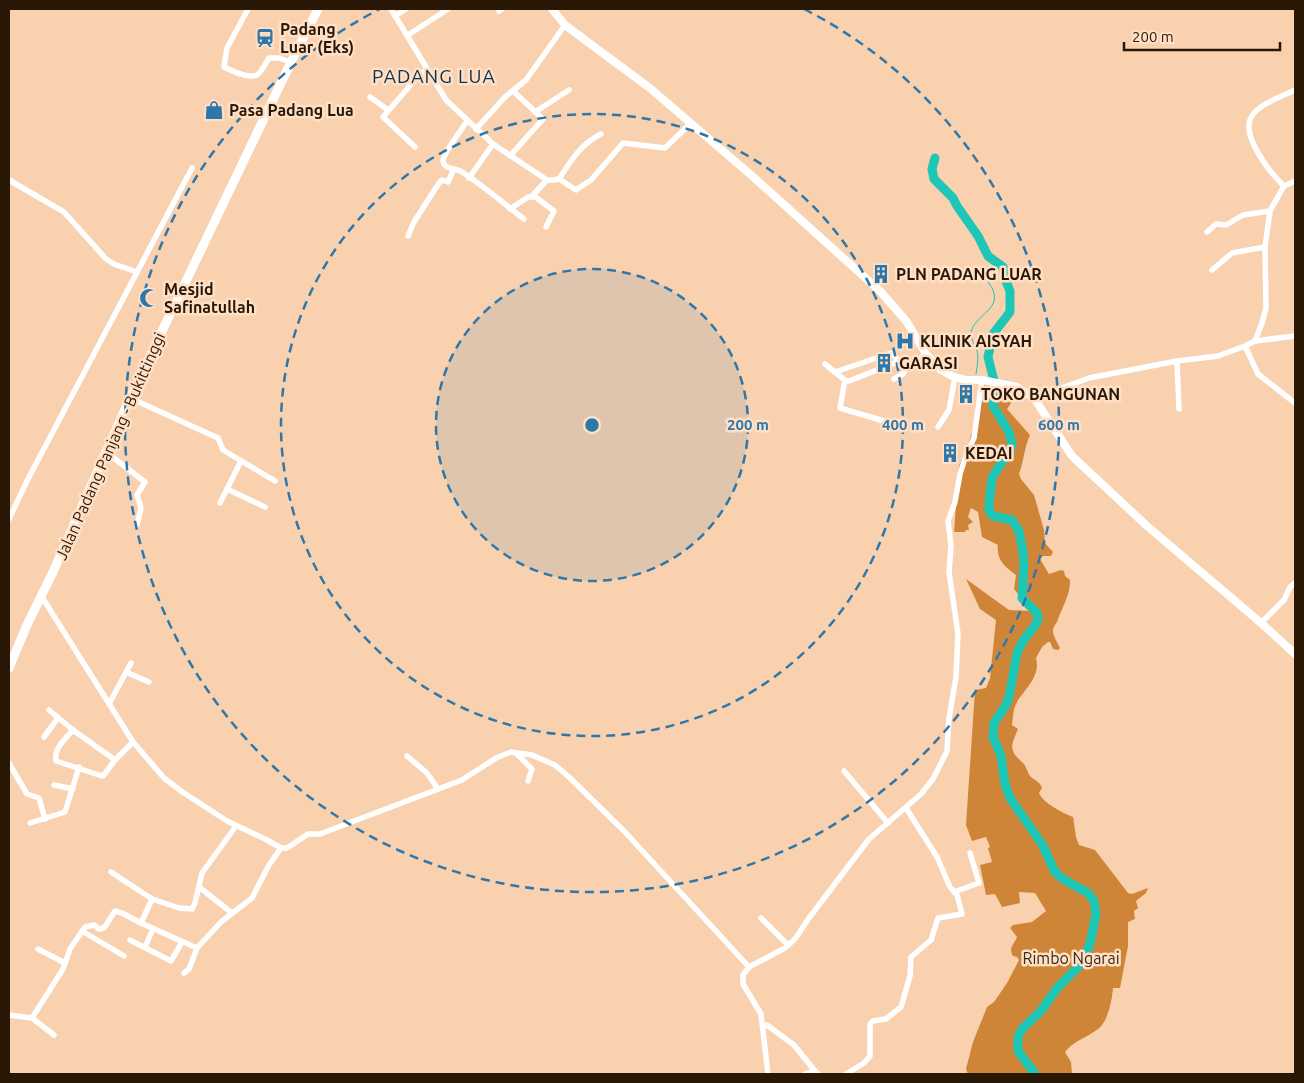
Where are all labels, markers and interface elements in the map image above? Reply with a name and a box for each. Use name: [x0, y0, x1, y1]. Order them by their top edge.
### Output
place label: Padang Luar (Eks): [280, 20, 354, 57]
scale bar: [1124, 20, 1280, 52]
station icon: Padang Luar (Eks): [254, 27, 276, 49]
text: 200 m: [1132, 28, 1174, 45]
district label: PADANG LUA: [372, 65, 496, 87]
shop icon: Pasa Padang Lua: [203, 99, 225, 121]
place label: Pasa Padang Lua: [229, 101, 354, 119]
building icon: PLN PADANG LUAR: [870, 263, 892, 285]
place label: PLN PADANG LUAR: [896, 265, 1042, 283]
place label: Mesjid Safinatullah: [164, 280, 255, 316]
mosque icon: Mesjid Safinatullah: [138, 287, 160, 309]
street label: Jalan Padang Panjang - Bukittinggi: [52, 330, 168, 562]
hospital icon: KLINIK AISYAH: [894, 330, 916, 352]
place label: KLINIK AISYAH: [920, 332, 1032, 350]
building icon: GARASI: [873, 352, 895, 374]
place label: GARASI: [899, 354, 958, 372]
building icon: TOKO BANGUNAN: [955, 383, 977, 405]
place label: TOKO BANGUNAN: [981, 385, 1120, 403]
centre of rings: [583, 416, 601, 434]
text: 200 m: [727, 416, 769, 433]
text: 400 m: [882, 416, 924, 433]
text: 600 m: [1038, 416, 1080, 433]
building icon: KEDAI: [939, 442, 961, 464]
place label: KEDAI: [965, 444, 1013, 462]
park label: Rimbo Ngarai: [1022, 949, 1120, 967]

